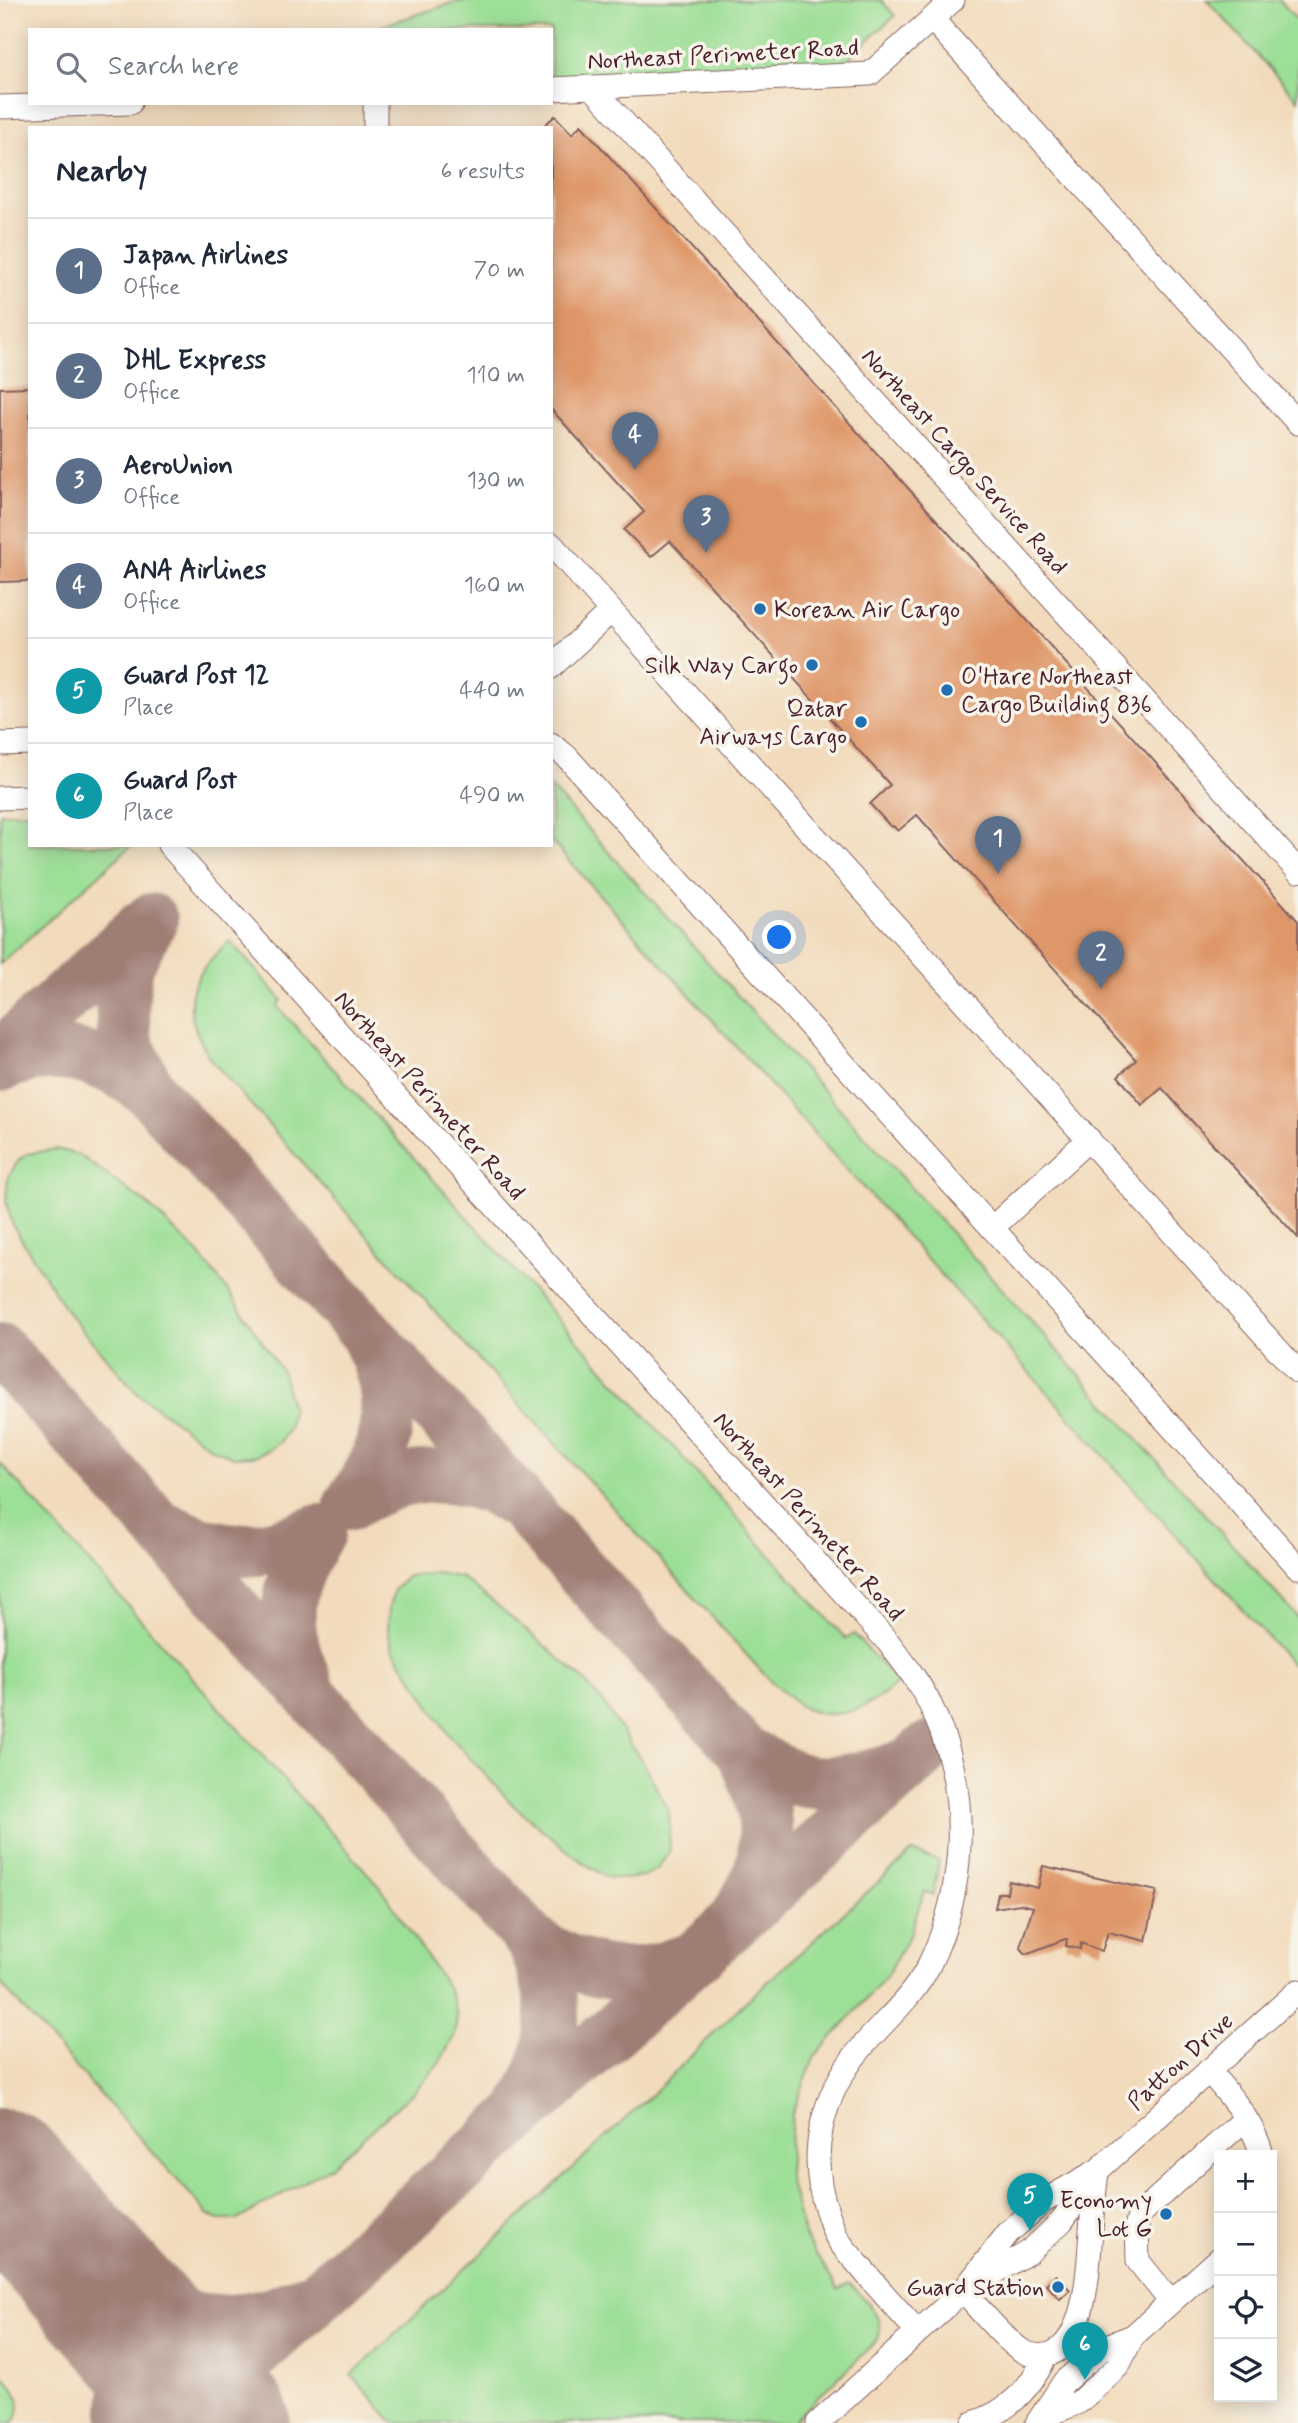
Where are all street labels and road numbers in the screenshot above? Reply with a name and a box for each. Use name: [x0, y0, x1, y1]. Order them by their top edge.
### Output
street label: Northeast Perimeter Road: [587, 33, 860, 78]
street label: Northeast Cargo Service Road: [852, 342, 1074, 583]
street label: Northeast Perimeter Road: [326, 985, 531, 1207]
street label: Northeast Perimeter Road: [705, 1406, 910, 1628]
street label: Patton Drive: [1121, 2006, 1241, 2118]

